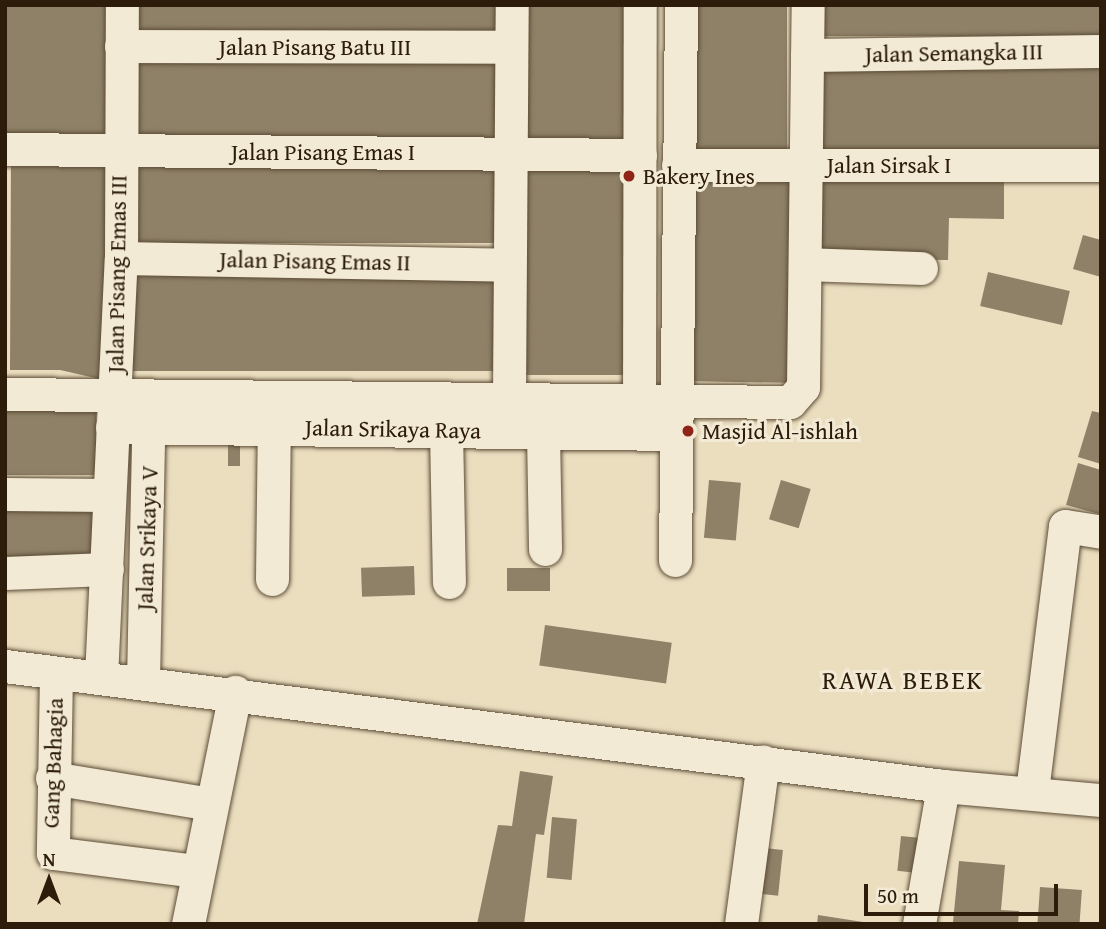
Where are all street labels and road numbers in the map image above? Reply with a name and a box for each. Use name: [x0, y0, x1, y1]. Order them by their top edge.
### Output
street label: Jalan Pisang Batu III: [219, 33, 411, 61]
street label: Jalan Semangka III: [865, 38, 1043, 68]
street label: Jalan Pisang Emas I: [231, 138, 415, 166]
street label: Jalan Sirsak I: [827, 151, 951, 179]
street label: Jalan Pisang Emas III: [101, 175, 133, 373]
street label: Jalan Pisang Emas II: [219, 246, 411, 276]
street label: Jalan Srikaya Raya: [305, 414, 481, 444]
street label: Jalan Srikaya V: [131, 465, 163, 611]
street label: Gang Bahagia: [37, 697, 69, 829]

